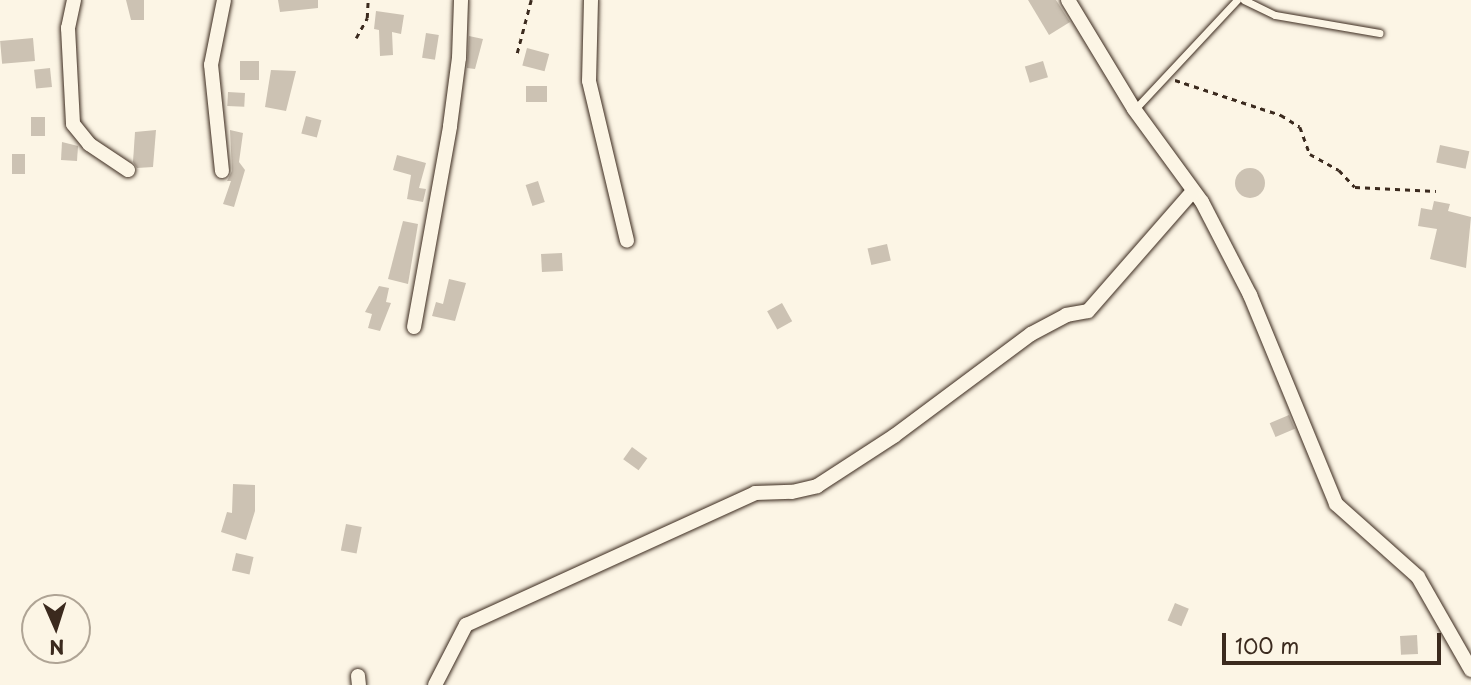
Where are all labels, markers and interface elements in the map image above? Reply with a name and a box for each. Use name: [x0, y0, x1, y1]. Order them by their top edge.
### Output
north arrow: [21, 594, 91, 664]
scale bar: [1226, 618, 1445, 662]
text: 100 m: [1235, 629, 1299, 661]
text: N: [49, 634, 65, 662]

